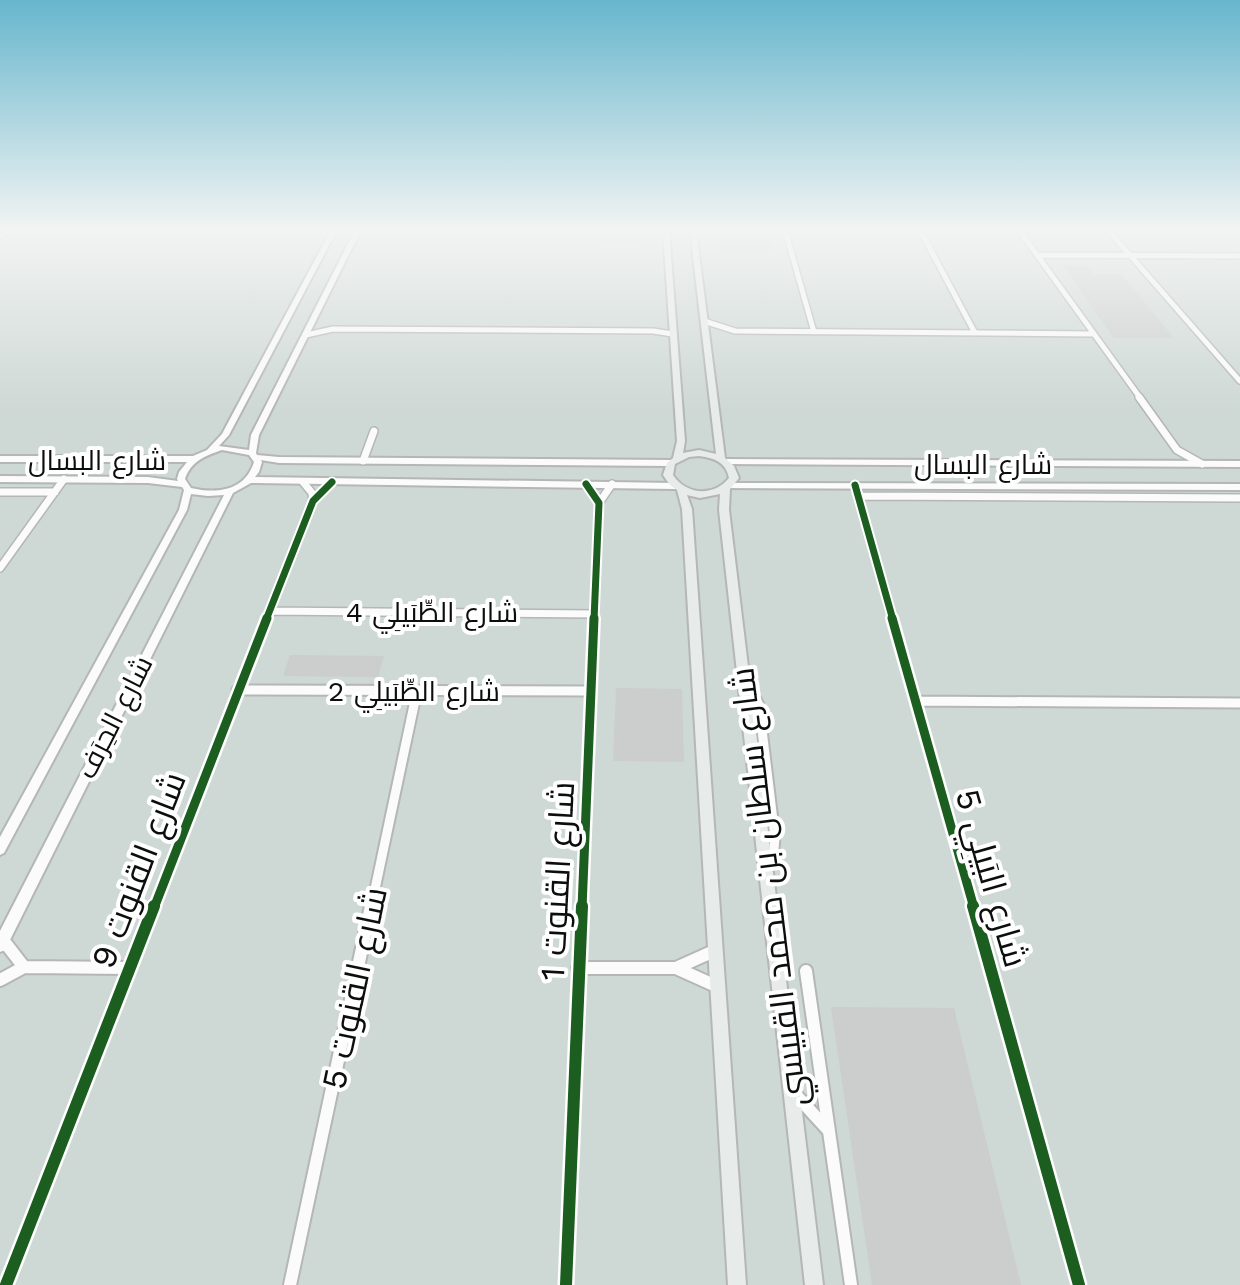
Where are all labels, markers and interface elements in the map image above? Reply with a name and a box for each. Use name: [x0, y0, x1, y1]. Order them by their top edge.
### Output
street label: شارع البسال: [28, 444, 166, 479]
street label: شارع البسال: [914, 448, 1052, 483]
street label: شارع الطِّبَيلِي 4: [346, 596, 518, 634]
street label: شارع الحِرَف: [70, 650, 161, 785]
street label: شارع سلطان بن محمد القبيسي: [721, 665, 821, 1109]
street label: شارع الطِّبَيلِي 2: [328, 675, 500, 713]
street label: شارع القنوت 9: [82, 766, 197, 975]
street label: شارع القنوت 1: [532, 781, 585, 982]
street label: شارع البَيلِي 5: [941, 784, 1036, 973]
street label: شارع القنوت 5: [313, 883, 398, 1093]

